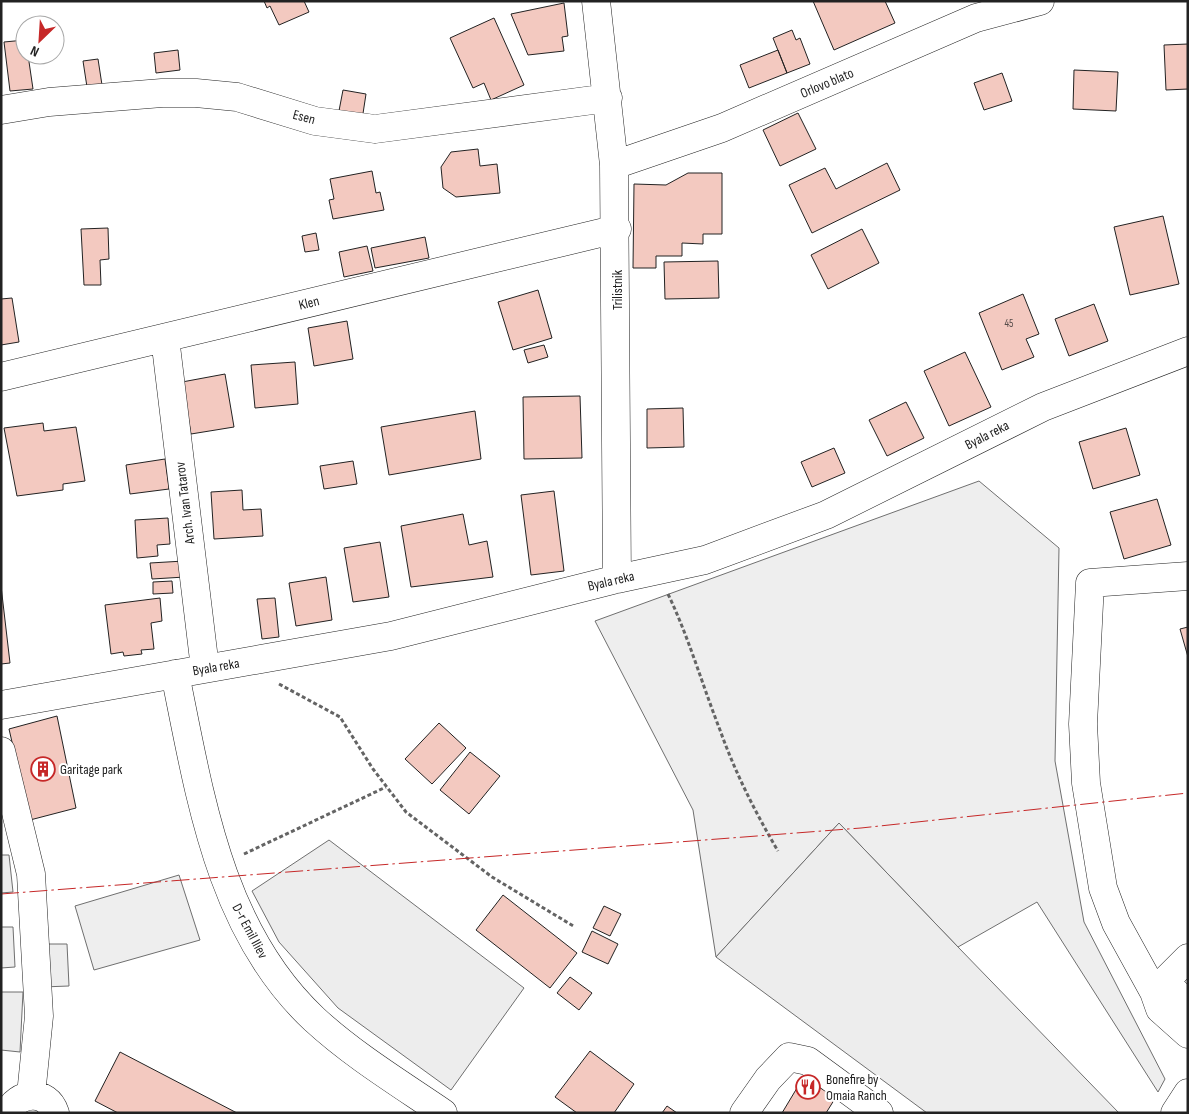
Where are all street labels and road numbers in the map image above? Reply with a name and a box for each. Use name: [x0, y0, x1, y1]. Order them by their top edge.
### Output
street label: Orlovo blato: [798, 64, 856, 102]
street label: Esen: [291, 106, 317, 128]
street label: Trilistnik: [609, 269, 626, 310]
street label: Klen: [297, 292, 321, 314]
street label: Byala reka: [962, 417, 1012, 453]
street label: Arch. Ivan Tatarov: [171, 460, 199, 546]
street label: Byala reka: [586, 567, 636, 595]
street label: Byala reka: [191, 655, 241, 679]
street label: D-r Emil Iliev: [228, 901, 272, 962]

